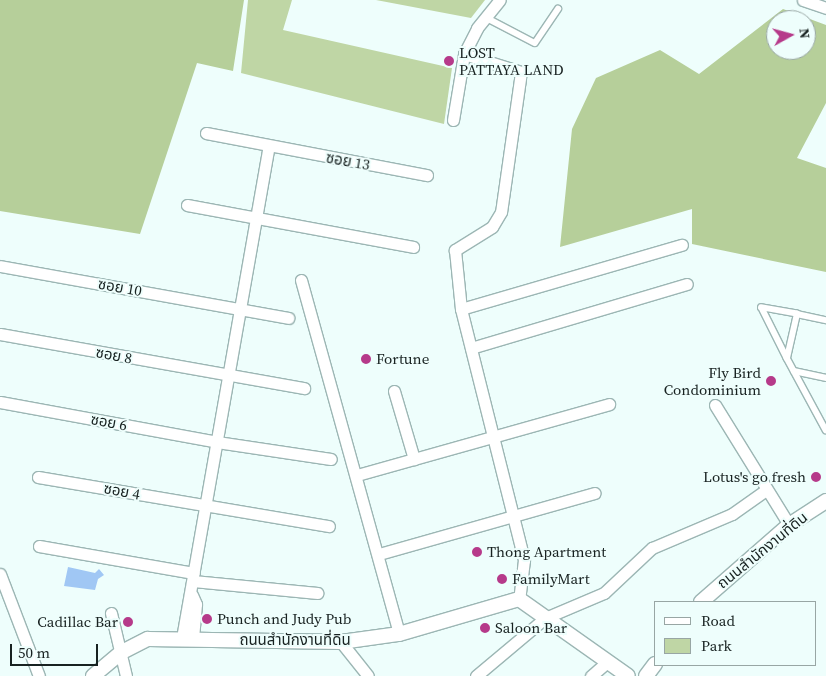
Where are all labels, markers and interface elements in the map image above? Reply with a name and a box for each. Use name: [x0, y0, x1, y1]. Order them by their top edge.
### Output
north arrow: [766, 10, 816, 60]
text: N: [794, 27, 815, 40]
place label: LOST PATTAYA LAND: [459, 43, 564, 78]
marker: LOST PATTAYA LAND: [443, 55, 455, 67]
street label: ซอย 13: [325, 148, 371, 174]
street label: ซอย 10: [97, 274, 143, 300]
street label: ซอย 8: [94, 343, 134, 367]
place label: Fortune: [376, 350, 429, 368]
marker: Fortune: [360, 353, 372, 365]
place label: Fly Bird Condominium: [664, 363, 761, 398]
marker: Fly Bird Condominium: [765, 375, 777, 387]
street label: ซอย 6: [89, 410, 129, 434]
place label: Lotus's go fresh: [703, 468, 806, 486]
marker: Lotus's go fresh: [810, 471, 822, 483]
street label: ซอย 4: [102, 479, 142, 503]
street label: ถนนสำนักงานที่ดิน: [713, 508, 811, 592]
place label: Thong Apartment: [487, 543, 606, 561]
marker: Thong Apartment: [471, 546, 483, 558]
place label: FamilyMart: [512, 570, 590, 588]
marker: FamilyMart: [496, 573, 508, 585]
legend: [654, 601, 816, 666]
place label: Punch and Judy Pub: [217, 610, 352, 628]
text: Road: [701, 610, 735, 631]
place label: Cadillac Bar: [37, 613, 118, 631]
marker: Punch and Judy Pub: [201, 613, 213, 625]
marker: Cadillac Bar: [122, 616, 134, 628]
place label: Saloon Bar: [495, 619, 567, 637]
marker: Saloon Bar: [479, 622, 491, 634]
street label: ถนนสำนักงานที่ดิน: [239, 631, 351, 649]
scale bar: [12, 634, 100, 666]
text: Park: [701, 635, 732, 656]
text: 50 m: [18, 642, 50, 663]

